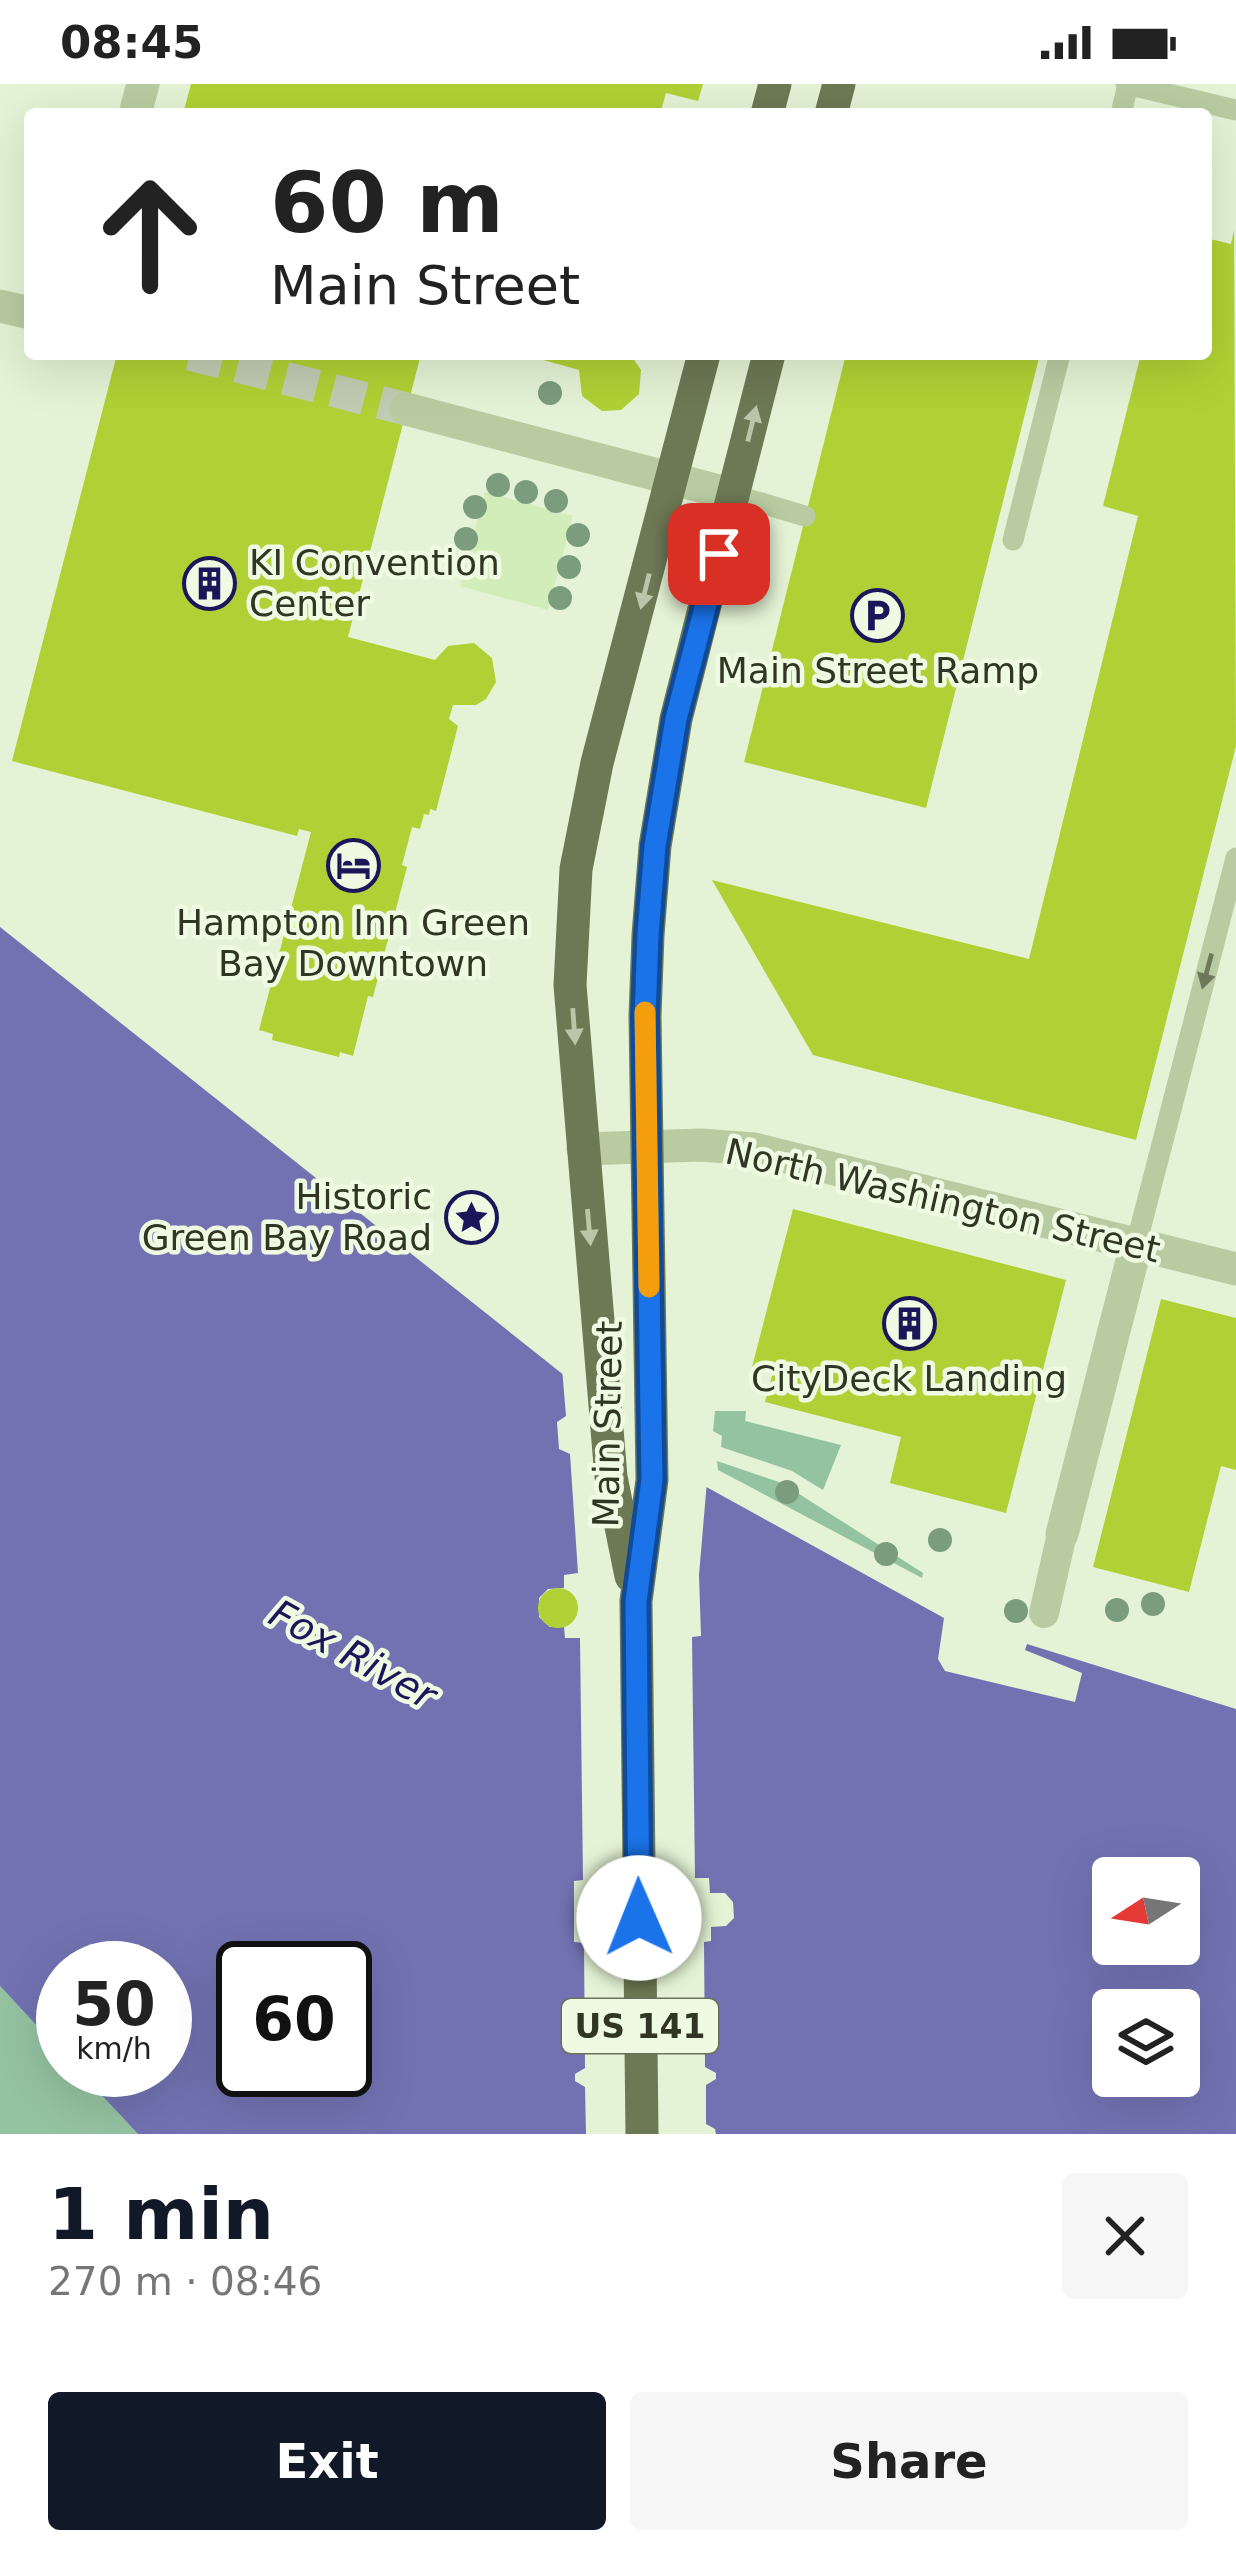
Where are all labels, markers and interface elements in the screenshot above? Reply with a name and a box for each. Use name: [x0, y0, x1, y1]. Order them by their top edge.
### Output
text: 08:45: [60, 16, 203, 69]
text: 60 m: [270, 154, 504, 252]
icon: ahead: [72, 156, 228, 312]
text: Main Street: [270, 254, 580, 317]
one-way arrow: [743, 406, 762, 443]
pin: [668, 503, 770, 605]
icon: arrive: [686, 521, 752, 587]
place label: KI Convention Center: [249, 542, 500, 624]
building icon: KI Convention Center: [182, 555, 238, 611]
one-way arrow: [635, 573, 654, 610]
parking icon: Main Street Ramp: [850, 587, 906, 643]
place label: Main Street Ramp: [717, 650, 1039, 691]
hotel icon: Hampton Inn Green Bay Downtown: [325, 838, 381, 894]
place label: Hampton Inn Green Bay Downtown: [176, 902, 530, 984]
one-way arrow: [1196, 953, 1215, 990]
one-way arrow: [564, 1008, 583, 1045]
street label: North Washington Street: [722, 1131, 1164, 1270]
place label: Historic Green Bay Road: [142, 1176, 432, 1258]
place icon: Historic Green Bay Road: [443, 1189, 499, 1245]
one-way arrow: [580, 1209, 599, 1246]
building icon: CityDeck Landing: [881, 1295, 937, 1351]
street label: Main Street: [585, 1320, 630, 1528]
place label: CityDeck Landing: [751, 1358, 1067, 1399]
water label: Fox River: [262, 1590, 446, 1720]
position arrow: [576, 1855, 702, 1981]
north arrow: [1092, 1857, 1200, 1965]
map controls: [1092, 1857, 1200, 2097]
speed limit sign: 60: [216, 1941, 372, 2097]
text: 50: [72, 1969, 156, 2039]
button: layers: [1092, 1989, 1200, 2097]
road number: US 141: [562, 1999, 718, 2053]
text: km/h: [76, 2031, 152, 2066]
text: 1 min: [48, 2172, 274, 2256]
button: close: [1062, 2173, 1188, 2299]
text: 270 m · 08:46: [48, 2259, 322, 2304]
button: Exit: [48, 2392, 606, 2530]
button: Share: [630, 2392, 1188, 2530]

